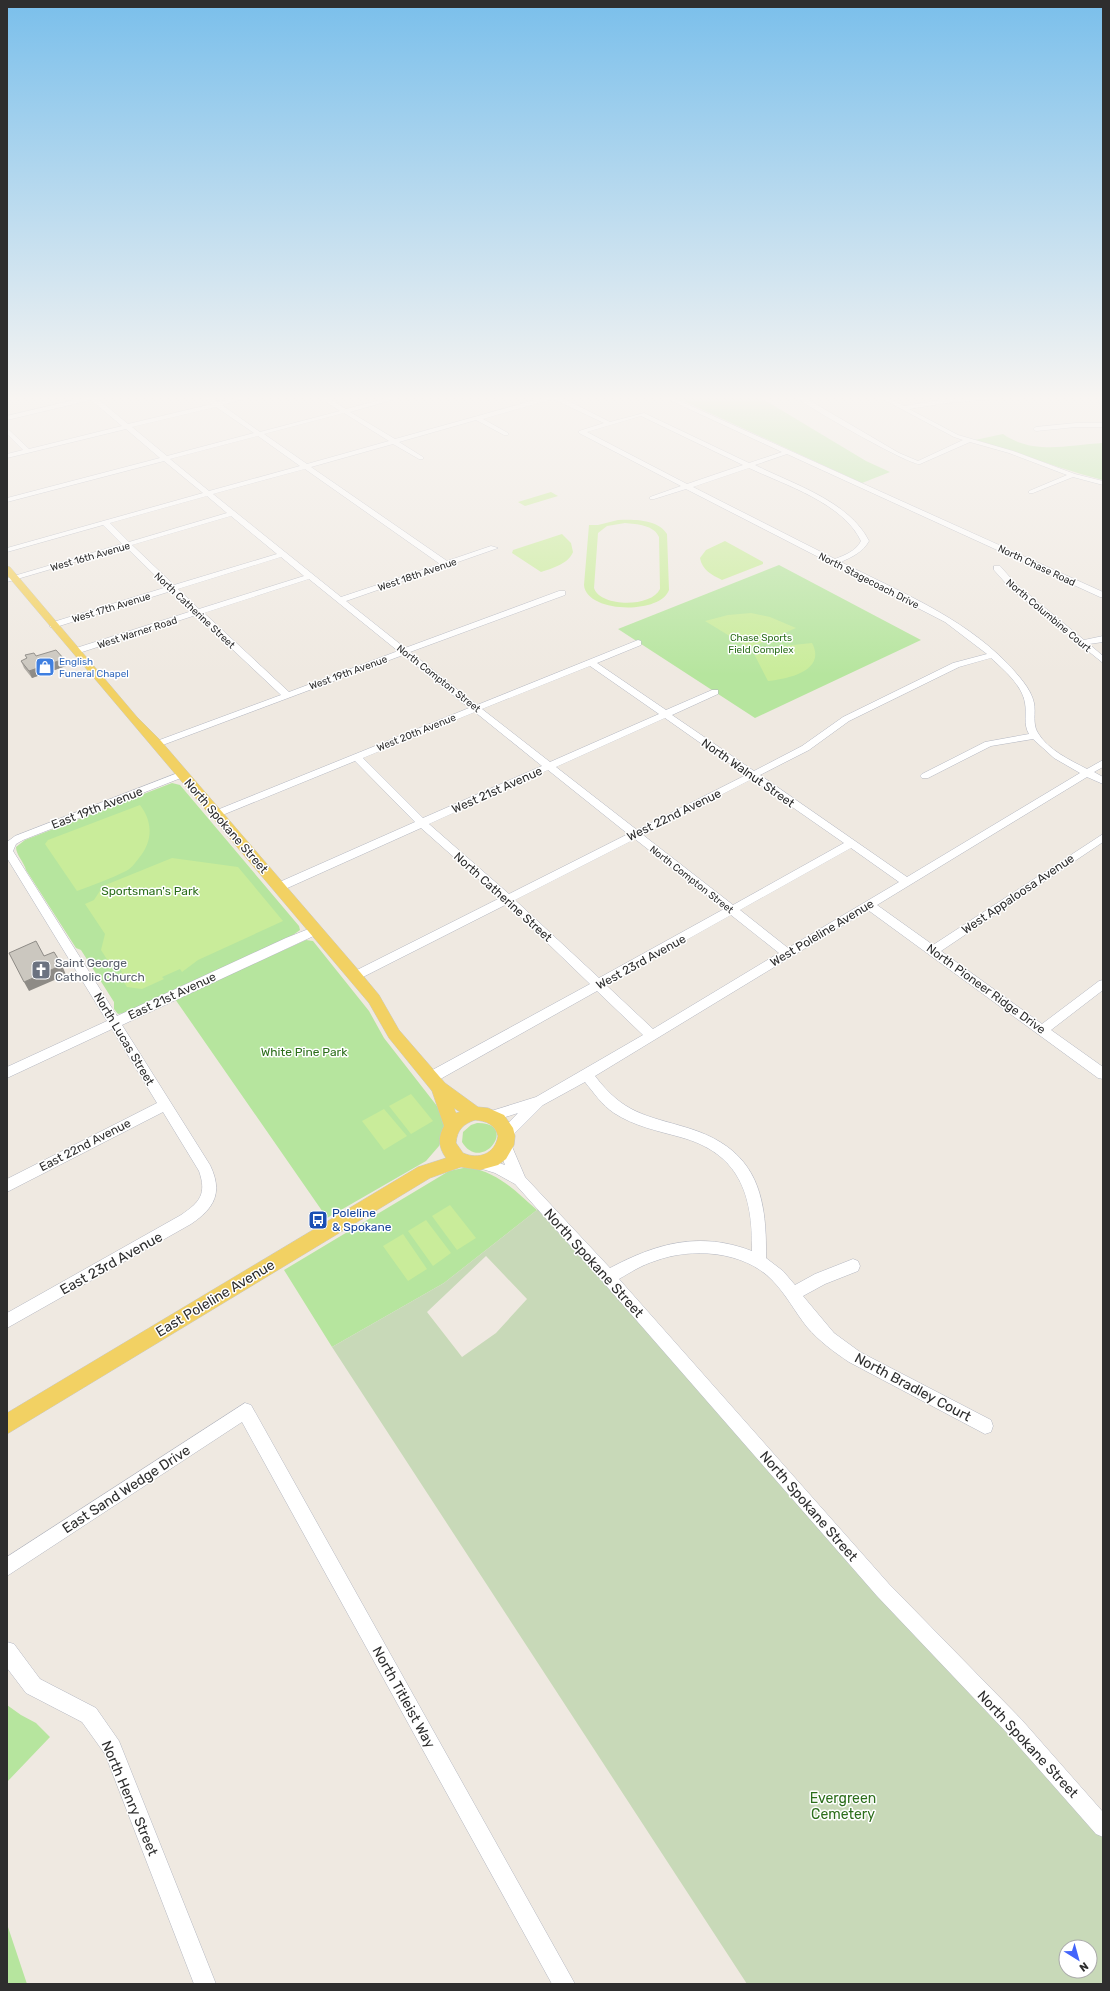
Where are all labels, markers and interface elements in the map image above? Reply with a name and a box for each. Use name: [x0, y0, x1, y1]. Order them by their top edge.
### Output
street label: West 16th Avenue: [49, 540, 132, 574]
street label: North Chase Road: [996, 543, 1077, 589]
street label: North Stagecoach Drive: [816, 550, 921, 612]
street label: West 18th Avenue: [376, 556, 459, 594]
street label: North Catherine Street: [151, 570, 237, 651]
street label: North Columbine Court: [1003, 577, 1093, 655]
street label: West 17th Avenue: [71, 590, 152, 626]
street label: West Warner Road: [96, 614, 179, 652]
park label: Chase Sports Field Complex: [728, 632, 794, 656]
street label: North Compton Street: [394, 642, 483, 715]
street label: West 19th Avenue: [308, 653, 389, 693]
shop icon: English Funeral Chapel: [34, 656, 56, 678]
place label: English Funeral Chapel: [59, 656, 129, 680]
street label: West 20th Avenue: [375, 711, 458, 754]
street label: North Walnut Street: [699, 736, 797, 811]
street label: West 21st Avenue: [450, 764, 545, 816]
street label: North Spokane Street: [181, 776, 271, 876]
street label: East 19th Avenue: [49, 784, 145, 832]
street label: West 22nd Avenue: [625, 786, 724, 844]
street label: North Compton Street: [647, 843, 736, 916]
street label: North Catherine Street: [451, 849, 555, 945]
street label: West Appaloosa Avenue: [959, 851, 1077, 937]
park label: Sportsman's Park: [101, 884, 200, 898]
street label: West Poleline Avenue: [768, 896, 877, 970]
street label: West 23rd Avenue: [594, 931, 689, 992]
street label: North Pioneer Ridge Drive: [924, 941, 1048, 1037]
place label: Saint George Catholic Church: [55, 956, 145, 984]
church icon: Saint George Catholic Church: [30, 959, 52, 981]
street label: East 21st Avenue: [126, 969, 218, 1022]
street label: North Lucas Street: [91, 990, 157, 1088]
park label: White Pine Park: [261, 1045, 348, 1059]
street label: East 22nd Avenue: [37, 1116, 133, 1174]
street label: North Spokane Street: [540, 1205, 647, 1322]
place label: Poleline & Spokane: [332, 1206, 392, 1234]
bus stop icon: Poleline & Spokane: [307, 1209, 329, 1231]
street label: East 23rd Avenue: [57, 1228, 166, 1299]
street label: East Poleline Avenue: [153, 1256, 278, 1341]
street label: North Bradley Court: [852, 1350, 974, 1426]
street label: East Sand Wedge Drive: [59, 1442, 194, 1537]
street label: North Spokane Street: [756, 1448, 862, 1565]
street label: North Titleist Way: [369, 1643, 439, 1751]
street label: North Spokane Street: [973, 1687, 1082, 1802]
street label: North Henry Street: [98, 1738, 162, 1859]
park label: Evergreen Cemetery: [810, 1790, 876, 1823]
north arrow: [1058, 1939, 1098, 1979]
text: N: [1077, 1959, 1091, 1974]

